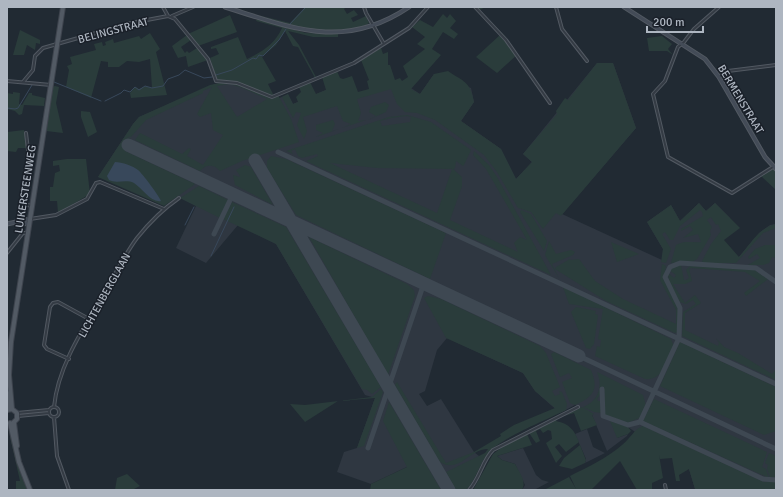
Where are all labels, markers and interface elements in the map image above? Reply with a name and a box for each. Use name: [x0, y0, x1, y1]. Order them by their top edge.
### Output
scale bar: [647, 8, 703, 34]
street label: BELINGSTRAAT: [77, 15, 150, 46]
text: 200 m: [653, 15, 685, 30]
street label: BERMENSTRAAT: [715, 62, 767, 137]
street label: LUIKERSTEENWEG: [12, 144, 39, 234]
street label: LICHTENBERGLAAN: [76, 251, 133, 340]

